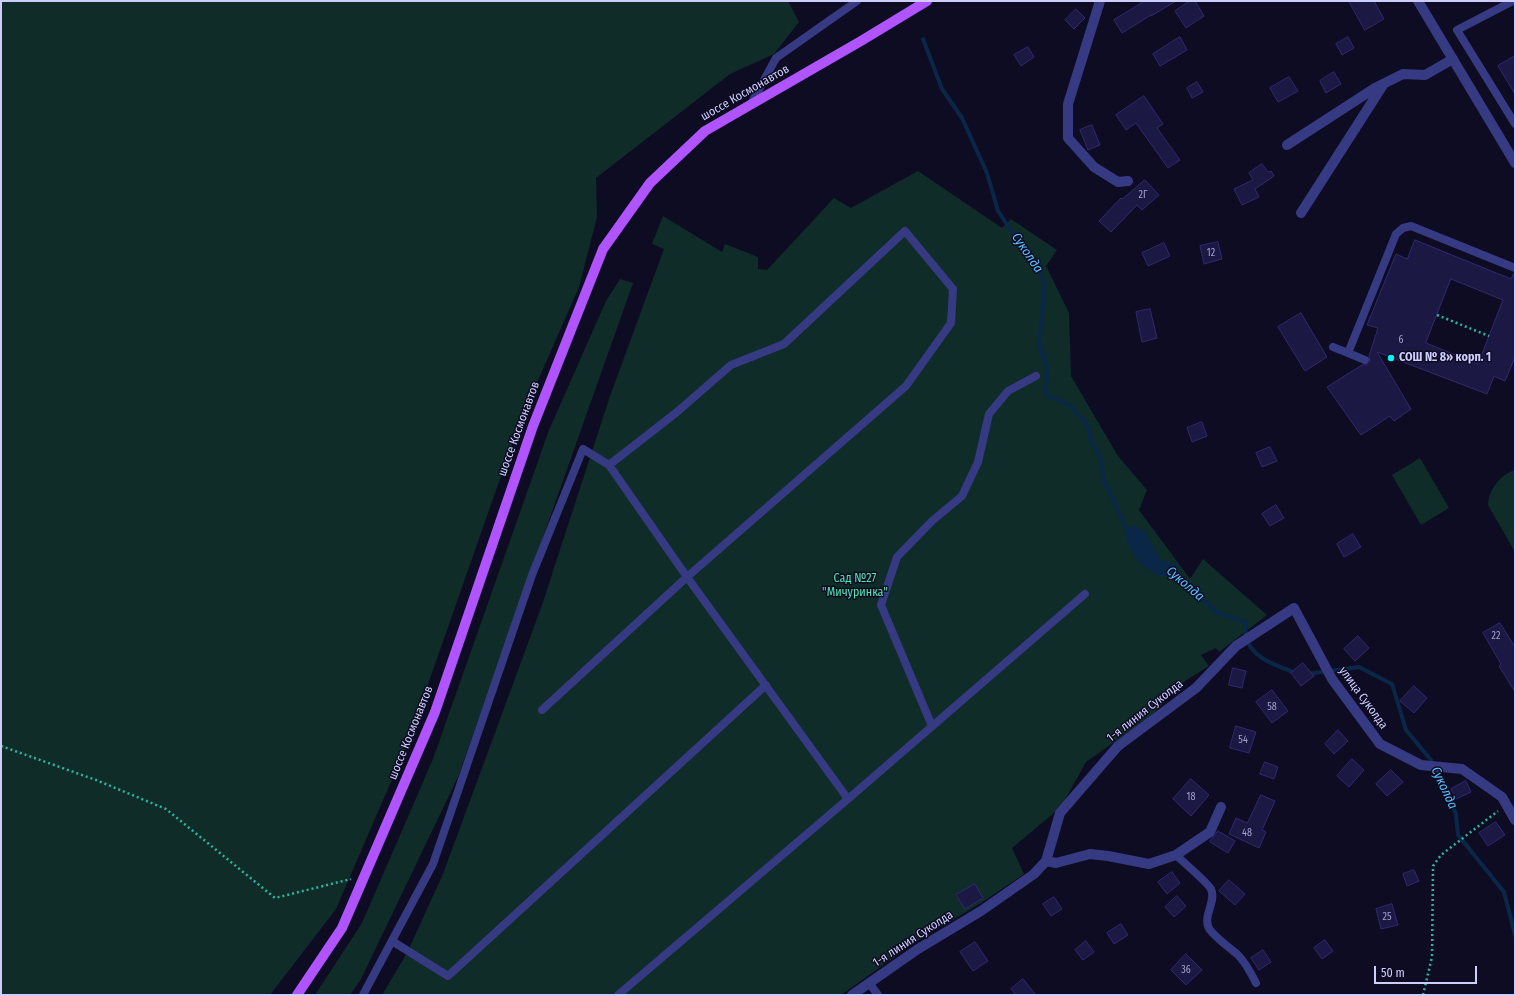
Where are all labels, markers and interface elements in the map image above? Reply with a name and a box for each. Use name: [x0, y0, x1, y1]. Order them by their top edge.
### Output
street label: шоссе Космонавтов: [698, 62, 792, 124]
house number: 2Г: [1138, 189, 1148, 201]
water label: Суколда: [1008, 230, 1046, 276]
house number: 12: [1207, 247, 1215, 259]
house number: 6: [1399, 334, 1403, 346]
place label: СОШ № 8» корп. 1: [1399, 351, 1491, 365]
marker: СОШ № 8» корп. 1: [1386, 353, 1396, 363]
street label: шоссе Космонавтов: [495, 380, 543, 478]
water label: Суколда: [1163, 563, 1207, 605]
park label: Сад №27 "Мичуринка": [822, 572, 888, 600]
house number: 22: [1492, 630, 1500, 642]
street label: улица Суколда: [1336, 664, 1390, 732]
street label: 1-я линия Суколда: [1104, 677, 1186, 745]
street label: шоссе Космонавтов: [386, 684, 436, 782]
house number: 58: [1267, 701, 1277, 713]
house number: 54: [1238, 734, 1248, 746]
water label: Суколда: [1427, 764, 1461, 812]
house number: 18: [1187, 791, 1195, 803]
house number: 48: [1242, 827, 1252, 839]
street label: 1-я линия Суколда: [870, 908, 956, 970]
house number: 25: [1383, 911, 1391, 923]
scale bar: [1376, 958, 1479, 984]
house number: 36: [1181, 964, 1191, 976]
text: 50 m: [1381, 966, 1405, 980]

